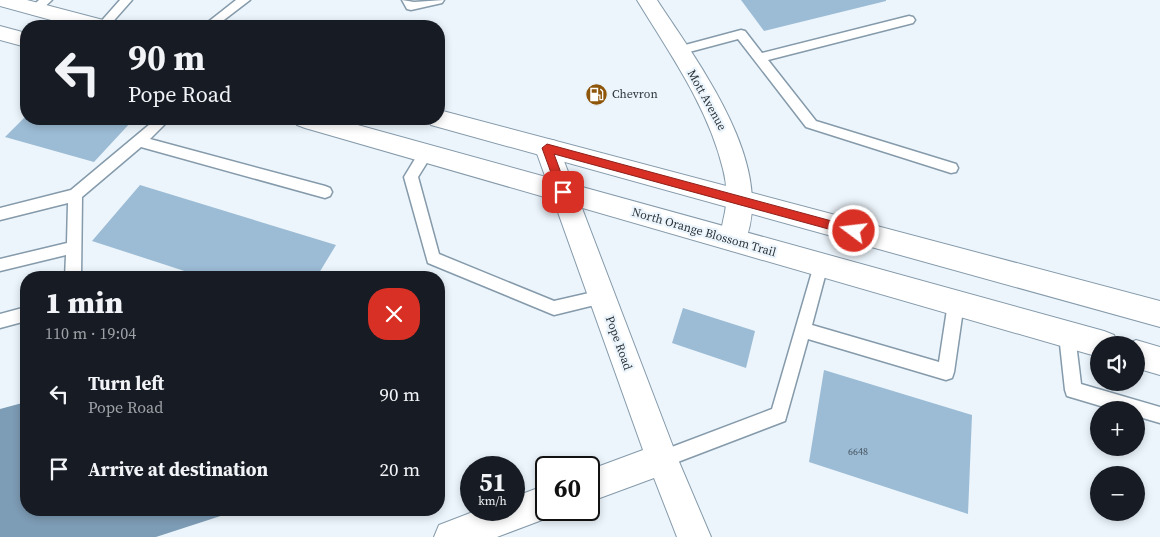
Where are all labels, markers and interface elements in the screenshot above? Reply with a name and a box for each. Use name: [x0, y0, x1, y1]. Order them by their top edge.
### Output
text: 90 m: [128, 34, 205, 82]
icon: left: [45, 40, 110, 105]
street label: Mott Avenue: [684, 67, 730, 133]
text: Pope Road: [128, 79, 231, 109]
fuel station icon: Chevron: [584, 82, 608, 106]
place label: Chevron: [612, 86, 658, 102]
pin: [542, 171, 584, 213]
icon: arrive: [549, 178, 577, 206]
street label: North Orange Blossom Trail: [630, 204, 778, 260]
position arrow: [827, 204, 879, 256]
text: 1 min: [45, 282, 123, 323]
button: close: [368, 288, 420, 340]
street label: Pope Road: [602, 314, 636, 372]
text: 110 m · 19:04: [45, 322, 136, 344]
map controls: [1090, 336, 1145, 521]
button: sound: [1090, 336, 1145, 391]
text: Turn left: [88, 370, 164, 396]
icon: left: [45, 380, 73, 408]
text: 90 m: [379, 381, 420, 407]
text: Pope Road: [88, 396, 163, 418]
button: +: [1090, 401, 1145, 456]
house number: 6648: [848, 445, 868, 458]
icon: arrive: [45, 455, 73, 483]
text: Arrive at destination: [88, 456, 268, 482]
text: 20 m: [379, 456, 420, 482]
speed limit sign: 60: [535, 456, 600, 521]
text: 51: [479, 465, 506, 499]
button: −: [1090, 466, 1145, 521]
text: km/h: [478, 493, 507, 509]

